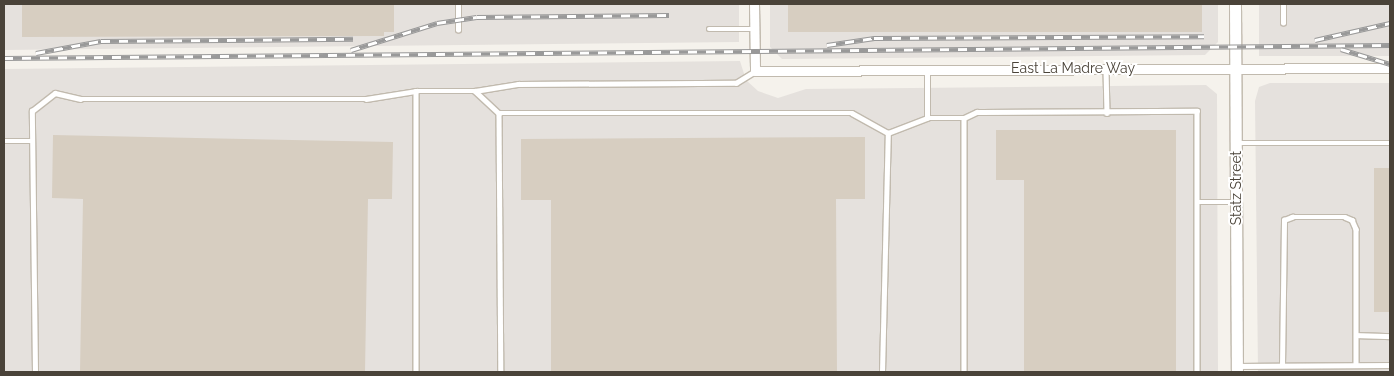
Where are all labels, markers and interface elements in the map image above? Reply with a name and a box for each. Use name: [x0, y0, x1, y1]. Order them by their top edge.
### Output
street label: East La Madre Way: [1011, 60, 1135, 76]
street label: Statz Street: [1228, 151, 1244, 225]

